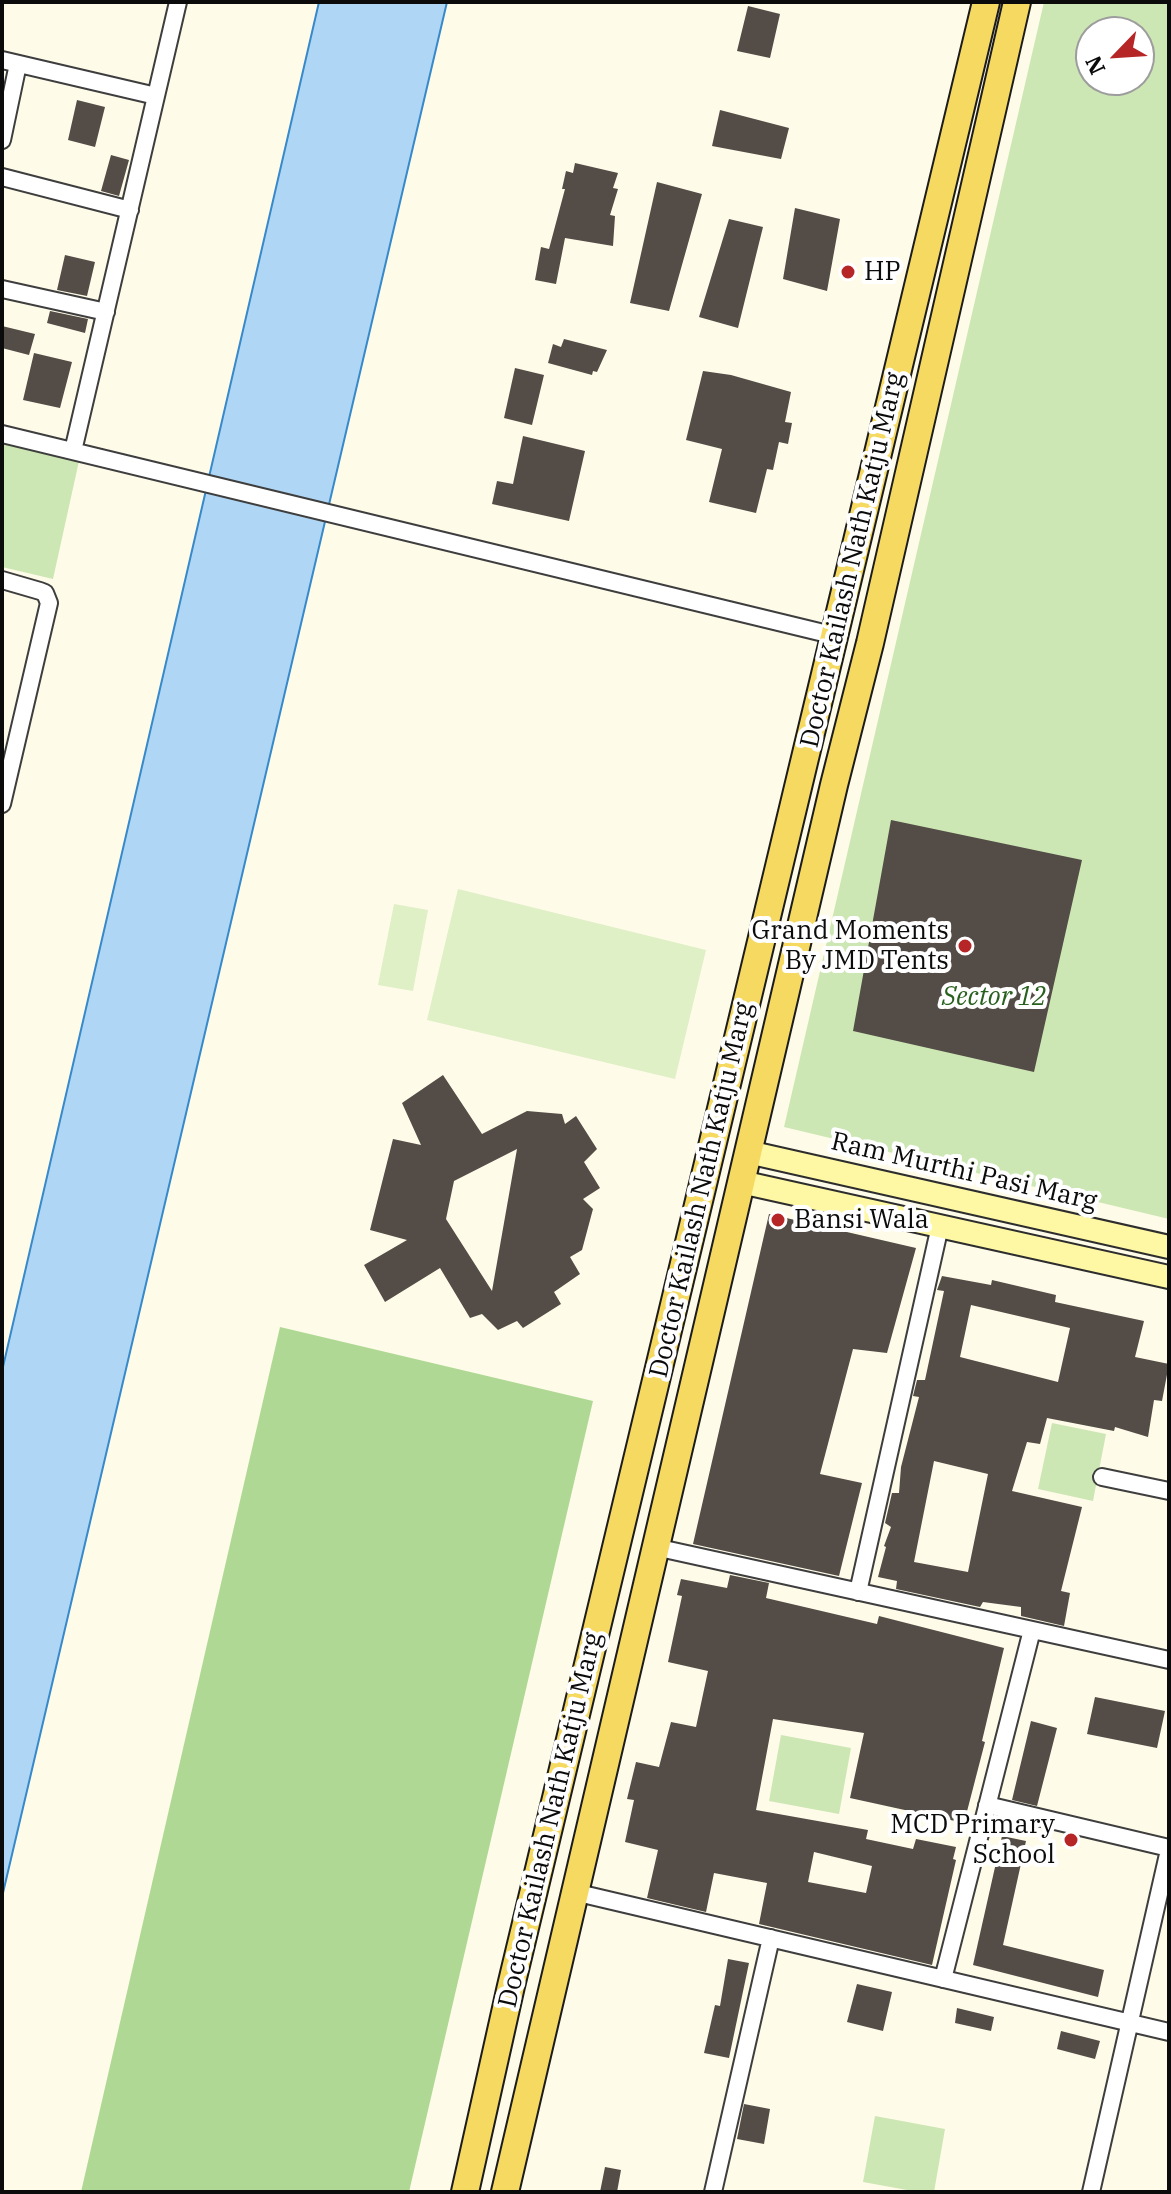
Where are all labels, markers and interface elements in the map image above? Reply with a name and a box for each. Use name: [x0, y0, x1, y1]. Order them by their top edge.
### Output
north arrow: [1075, 16, 1155, 96]
text: N: [1078, 51, 1111, 80]
place label: HP: [864, 256, 901, 288]
marker: HP: [839, 263, 857, 281]
street label: Doctor Kailash Nath Katju Marg: [795, 369, 911, 751]
place label: Grand Moments By JMD Tents: [752, 915, 949, 976]
marker: Grand Moments By JMD Tents: [956, 937, 974, 955]
park label: Sector 12: [942, 981, 1046, 1013]
street label: Doctor Kailash Nath Katju Marg: [644, 999, 760, 1381]
street label: Ram Murthi Pasi Marg: [828, 1126, 1100, 1218]
place label: Bansi Wala: [794, 1204, 929, 1236]
marker: Bansi Wala: [769, 1211, 787, 1229]
street label: Doctor Kailash Nath Katju Marg: [493, 1629, 609, 2011]
place label: MCD Primary School: [890, 1809, 1055, 1870]
marker: MCD Primary School: [1062, 1831, 1080, 1849]

